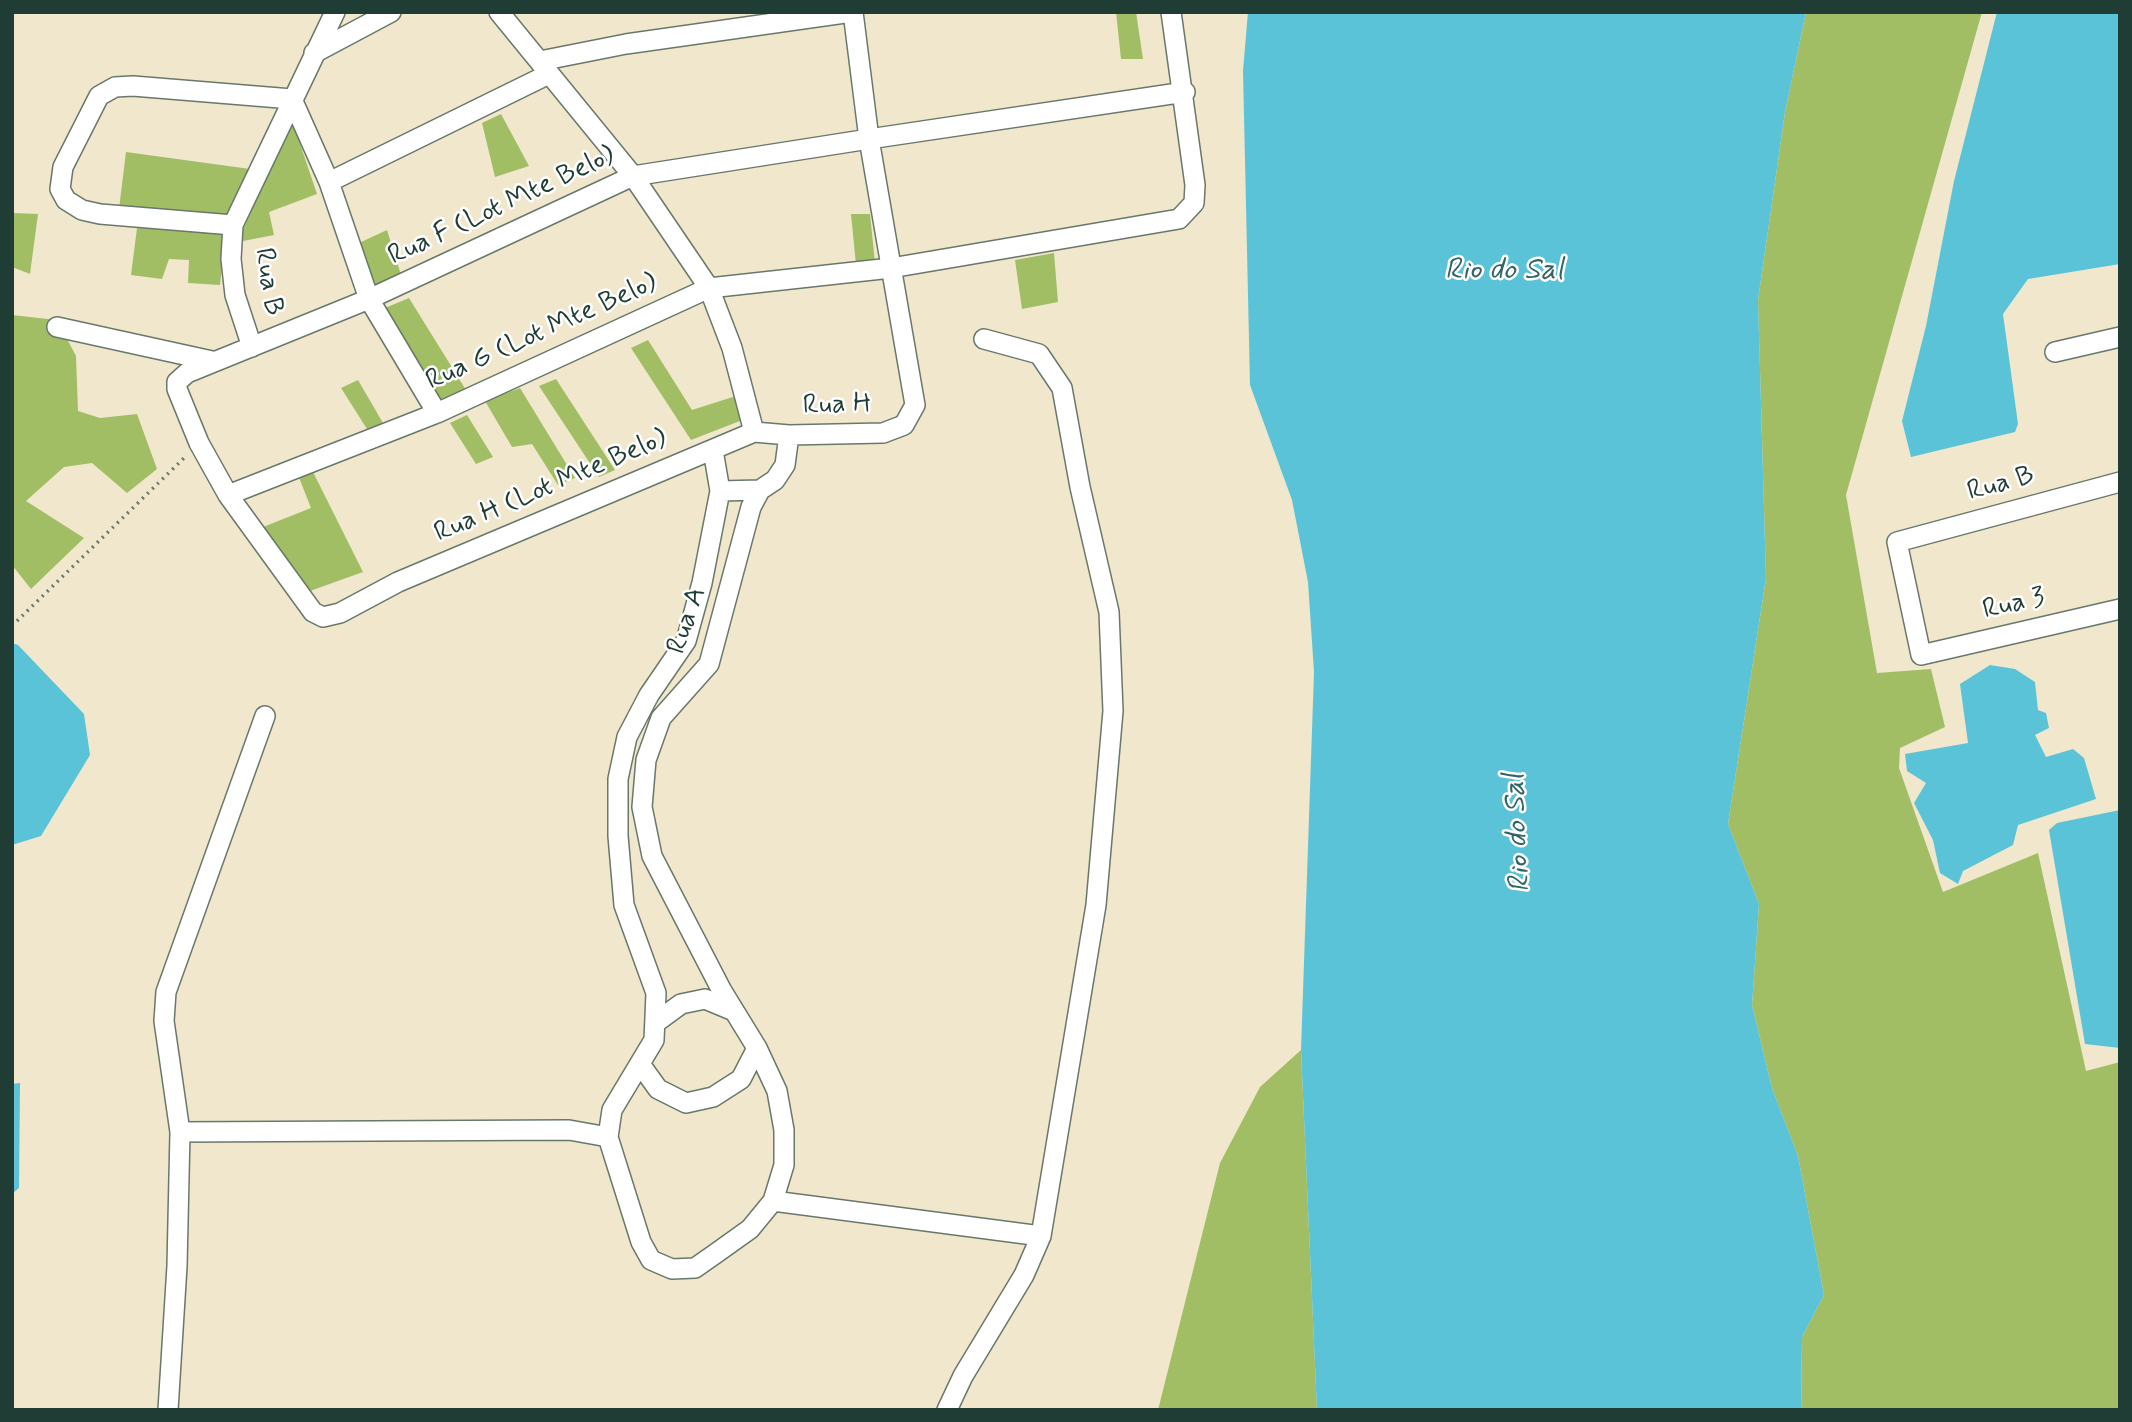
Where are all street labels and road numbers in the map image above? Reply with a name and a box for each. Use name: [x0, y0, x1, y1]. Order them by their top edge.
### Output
street label: Rua F (Lot Mte Belo): [383, 140, 621, 274]
street label: Rua B: [245, 246, 289, 318]
street label: Rua G (Lot Mte Belo): [421, 267, 663, 399]
street label: Rua H: [802, 388, 872, 424]
street label: Rua H (Lot Mte Belo): [430, 423, 672, 551]
street label: Rua B: [1964, 460, 2038, 510]
street label: Rua 3: [1980, 582, 2048, 628]
street label: Rua A: [661, 583, 715, 659]

